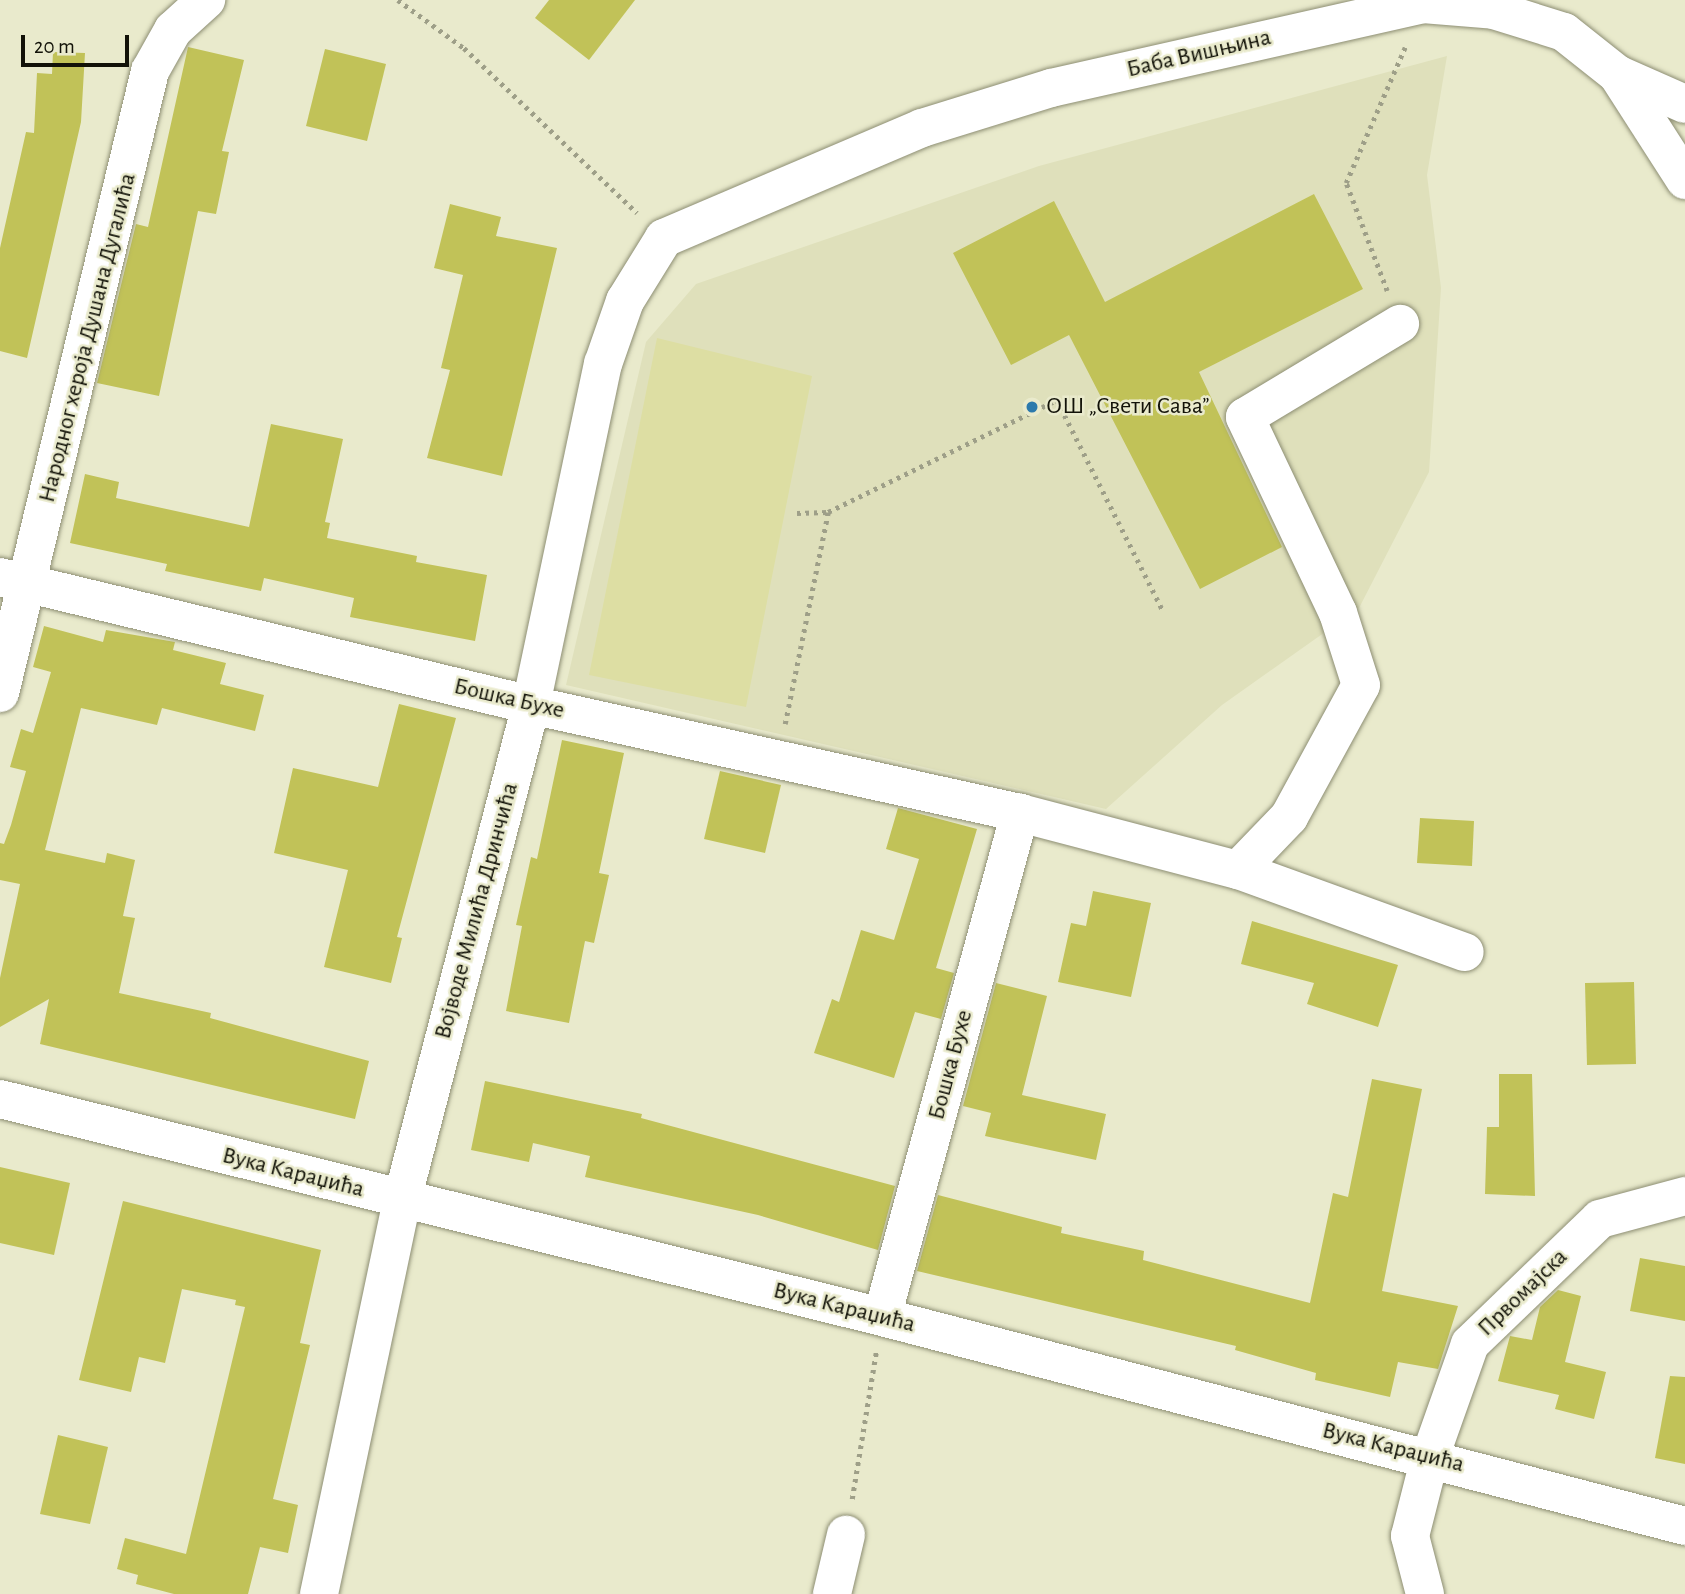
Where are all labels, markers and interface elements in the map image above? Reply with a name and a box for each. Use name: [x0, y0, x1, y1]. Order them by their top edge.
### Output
scale bar: [24, 21, 133, 65]
street label: Баба Вишњина: [1124, 23, 1274, 85]
text: 20 m: [34, 36, 75, 57]
street label: Народног хероја Душана Дугалића: [33, 170, 143, 506]
place label: ОШ „Свети Сава”: [1046, 393, 1209, 421]
marker: ОШ „Свети Сава”: [1024, 399, 1040, 415]
street label: Бошка Бухе: [451, 672, 567, 726]
street label: Војводе Милића Дринчића: [429, 780, 525, 1042]
street label: Бошка Бухе: [923, 1007, 979, 1123]
street label: Вука Караџића: [219, 1141, 367, 1205]
street label: Првомајска: [1472, 1243, 1574, 1343]
street label: Вука Караџића: [770, 1276, 918, 1340]
street label: Вука Караџића: [1319, 1416, 1467, 1480]

